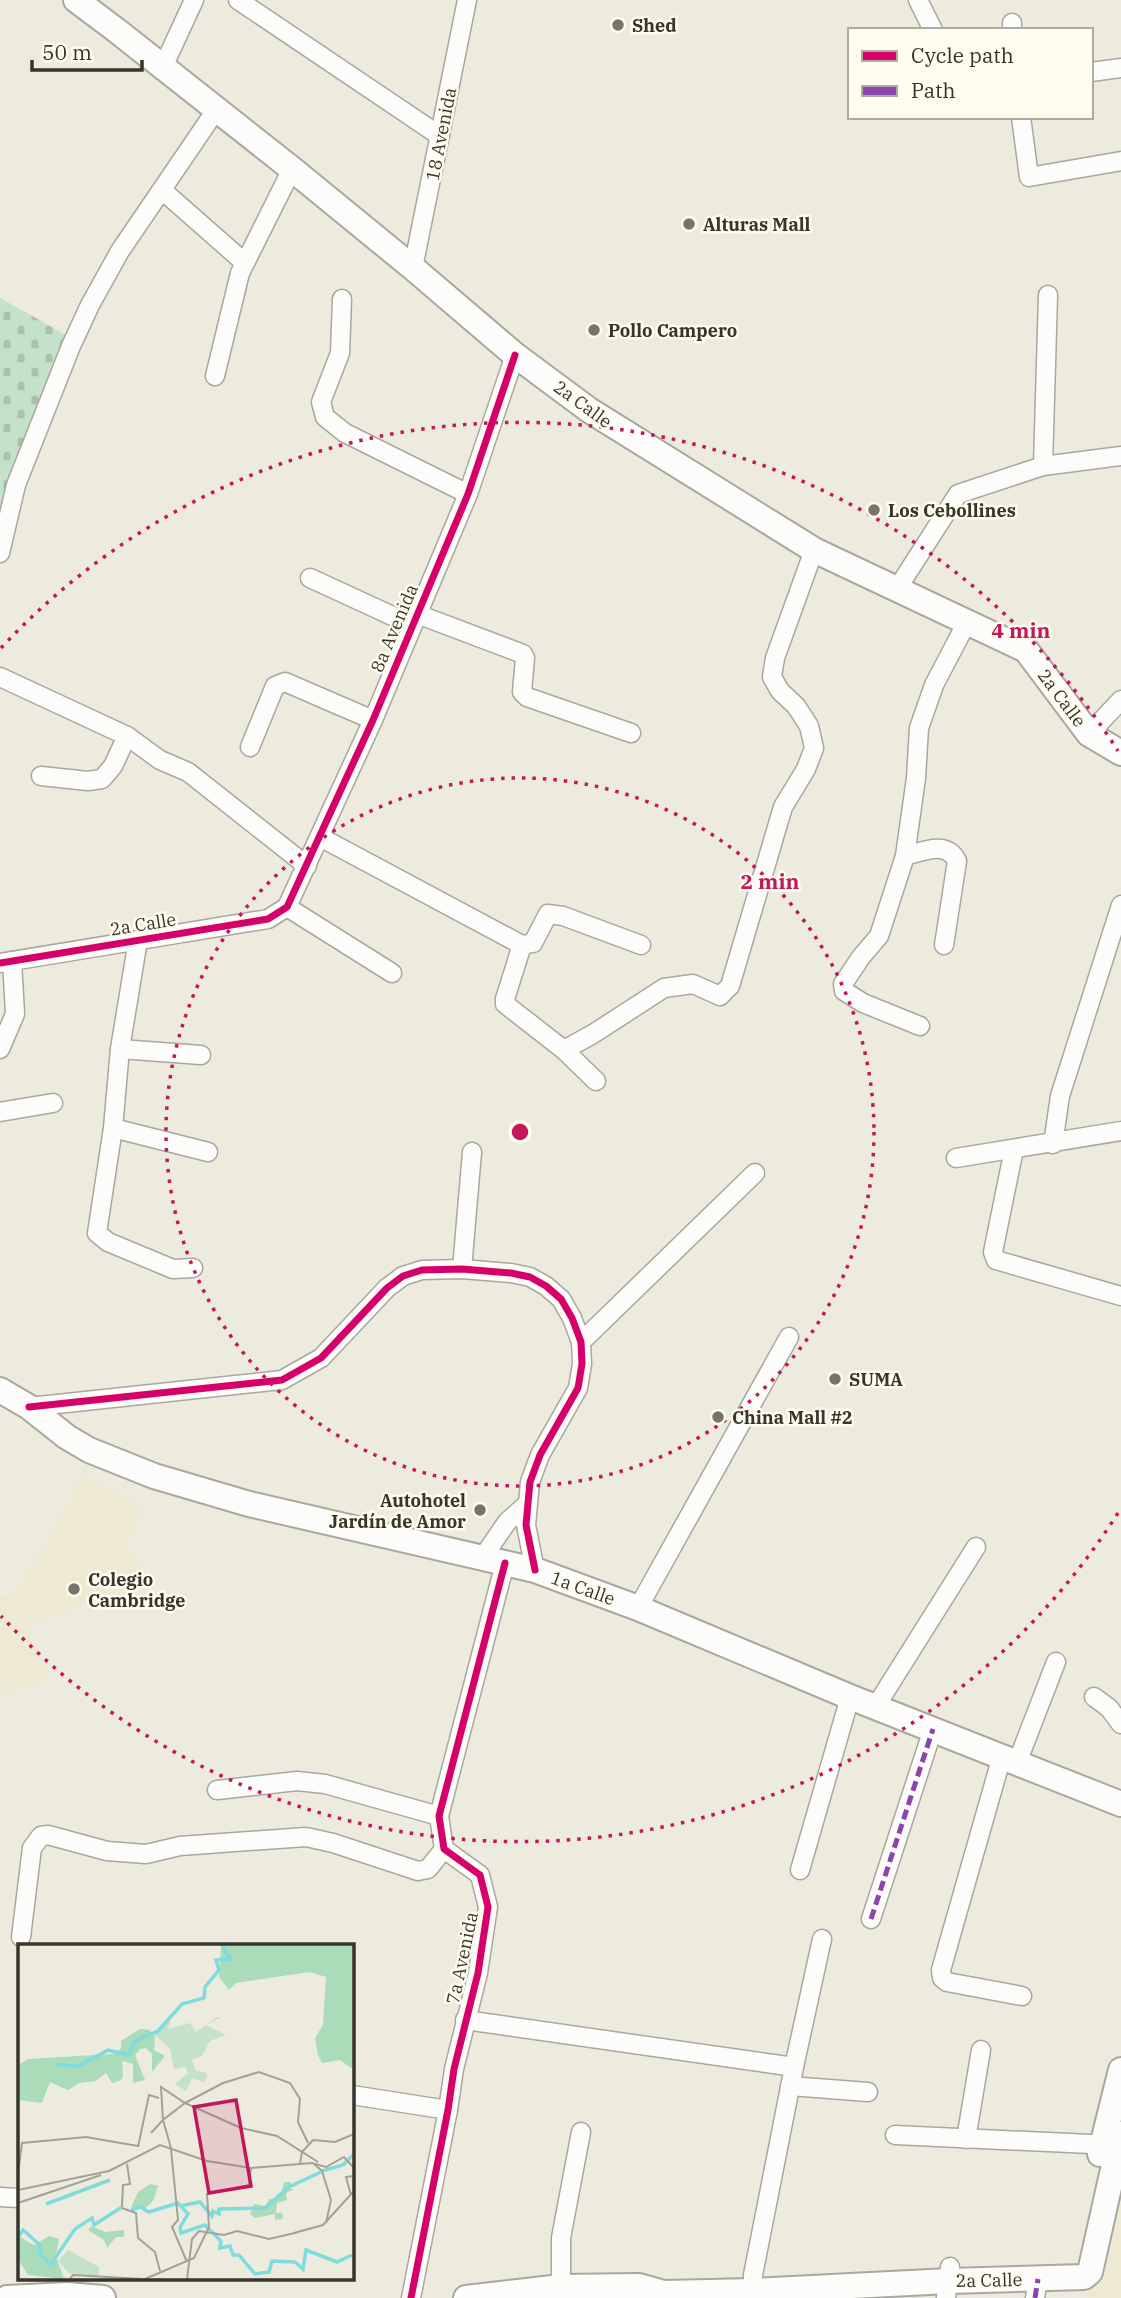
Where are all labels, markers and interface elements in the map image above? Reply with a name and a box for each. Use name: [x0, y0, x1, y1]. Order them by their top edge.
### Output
place label: Shed: [632, 14, 677, 37]
marker: Shed: [610, 17, 626, 33]
scale bar: [32, 28, 142, 72]
legend: [848, 28, 1093, 119]
text: 50 m: [42, 38, 92, 66]
text: Cycle path: [911, 41, 1014, 69]
text: Path: [911, 76, 956, 104]
street label: 18 Avenida: [421, 85, 461, 183]
place label: Alturas Mall: [703, 213, 811, 236]
marker: Alturas Mall: [681, 216, 697, 232]
place label: Pollo Campero: [608, 319, 737, 342]
marker: Pollo Campero: [586, 322, 602, 338]
street label: 2a Calle: [549, 375, 617, 433]
place label: Los Cebollines: [888, 499, 1016, 522]
marker: Los Cebollines: [866, 502, 882, 518]
street label: 8a Avenida: [365, 580, 423, 676]
text: 4 min: [992, 616, 1050, 644]
street label: 2a Calle: [1033, 664, 1091, 732]
text: 2 min: [741, 867, 799, 895]
street label: 2a Calle: [108, 907, 178, 941]
centre of rings: [508, 1120, 532, 1144]
place label: SUMA: [849, 1368, 903, 1391]
marker: SUMA: [827, 1371, 843, 1387]
place label: China Mall #2: [732, 1406, 853, 1429]
marker: China Mall #2: [710, 1409, 726, 1425]
place label: Autohotel Jardín de Amor: [329, 1489, 466, 1533]
marker: Autohotel Jardín de Amor: [472, 1502, 488, 1518]
street label: 1a Calle: [548, 1566, 618, 1610]
place label: Colegio Cambridge: [88, 1568, 185, 1612]
marker: Colegio Cambridge: [66, 1581, 82, 1597]
street label: 7a Avenida: [441, 1910, 483, 2006]
inset map: [18, 1944, 354, 2280]
street label: 2a Calle: [956, 2268, 1022, 2292]

